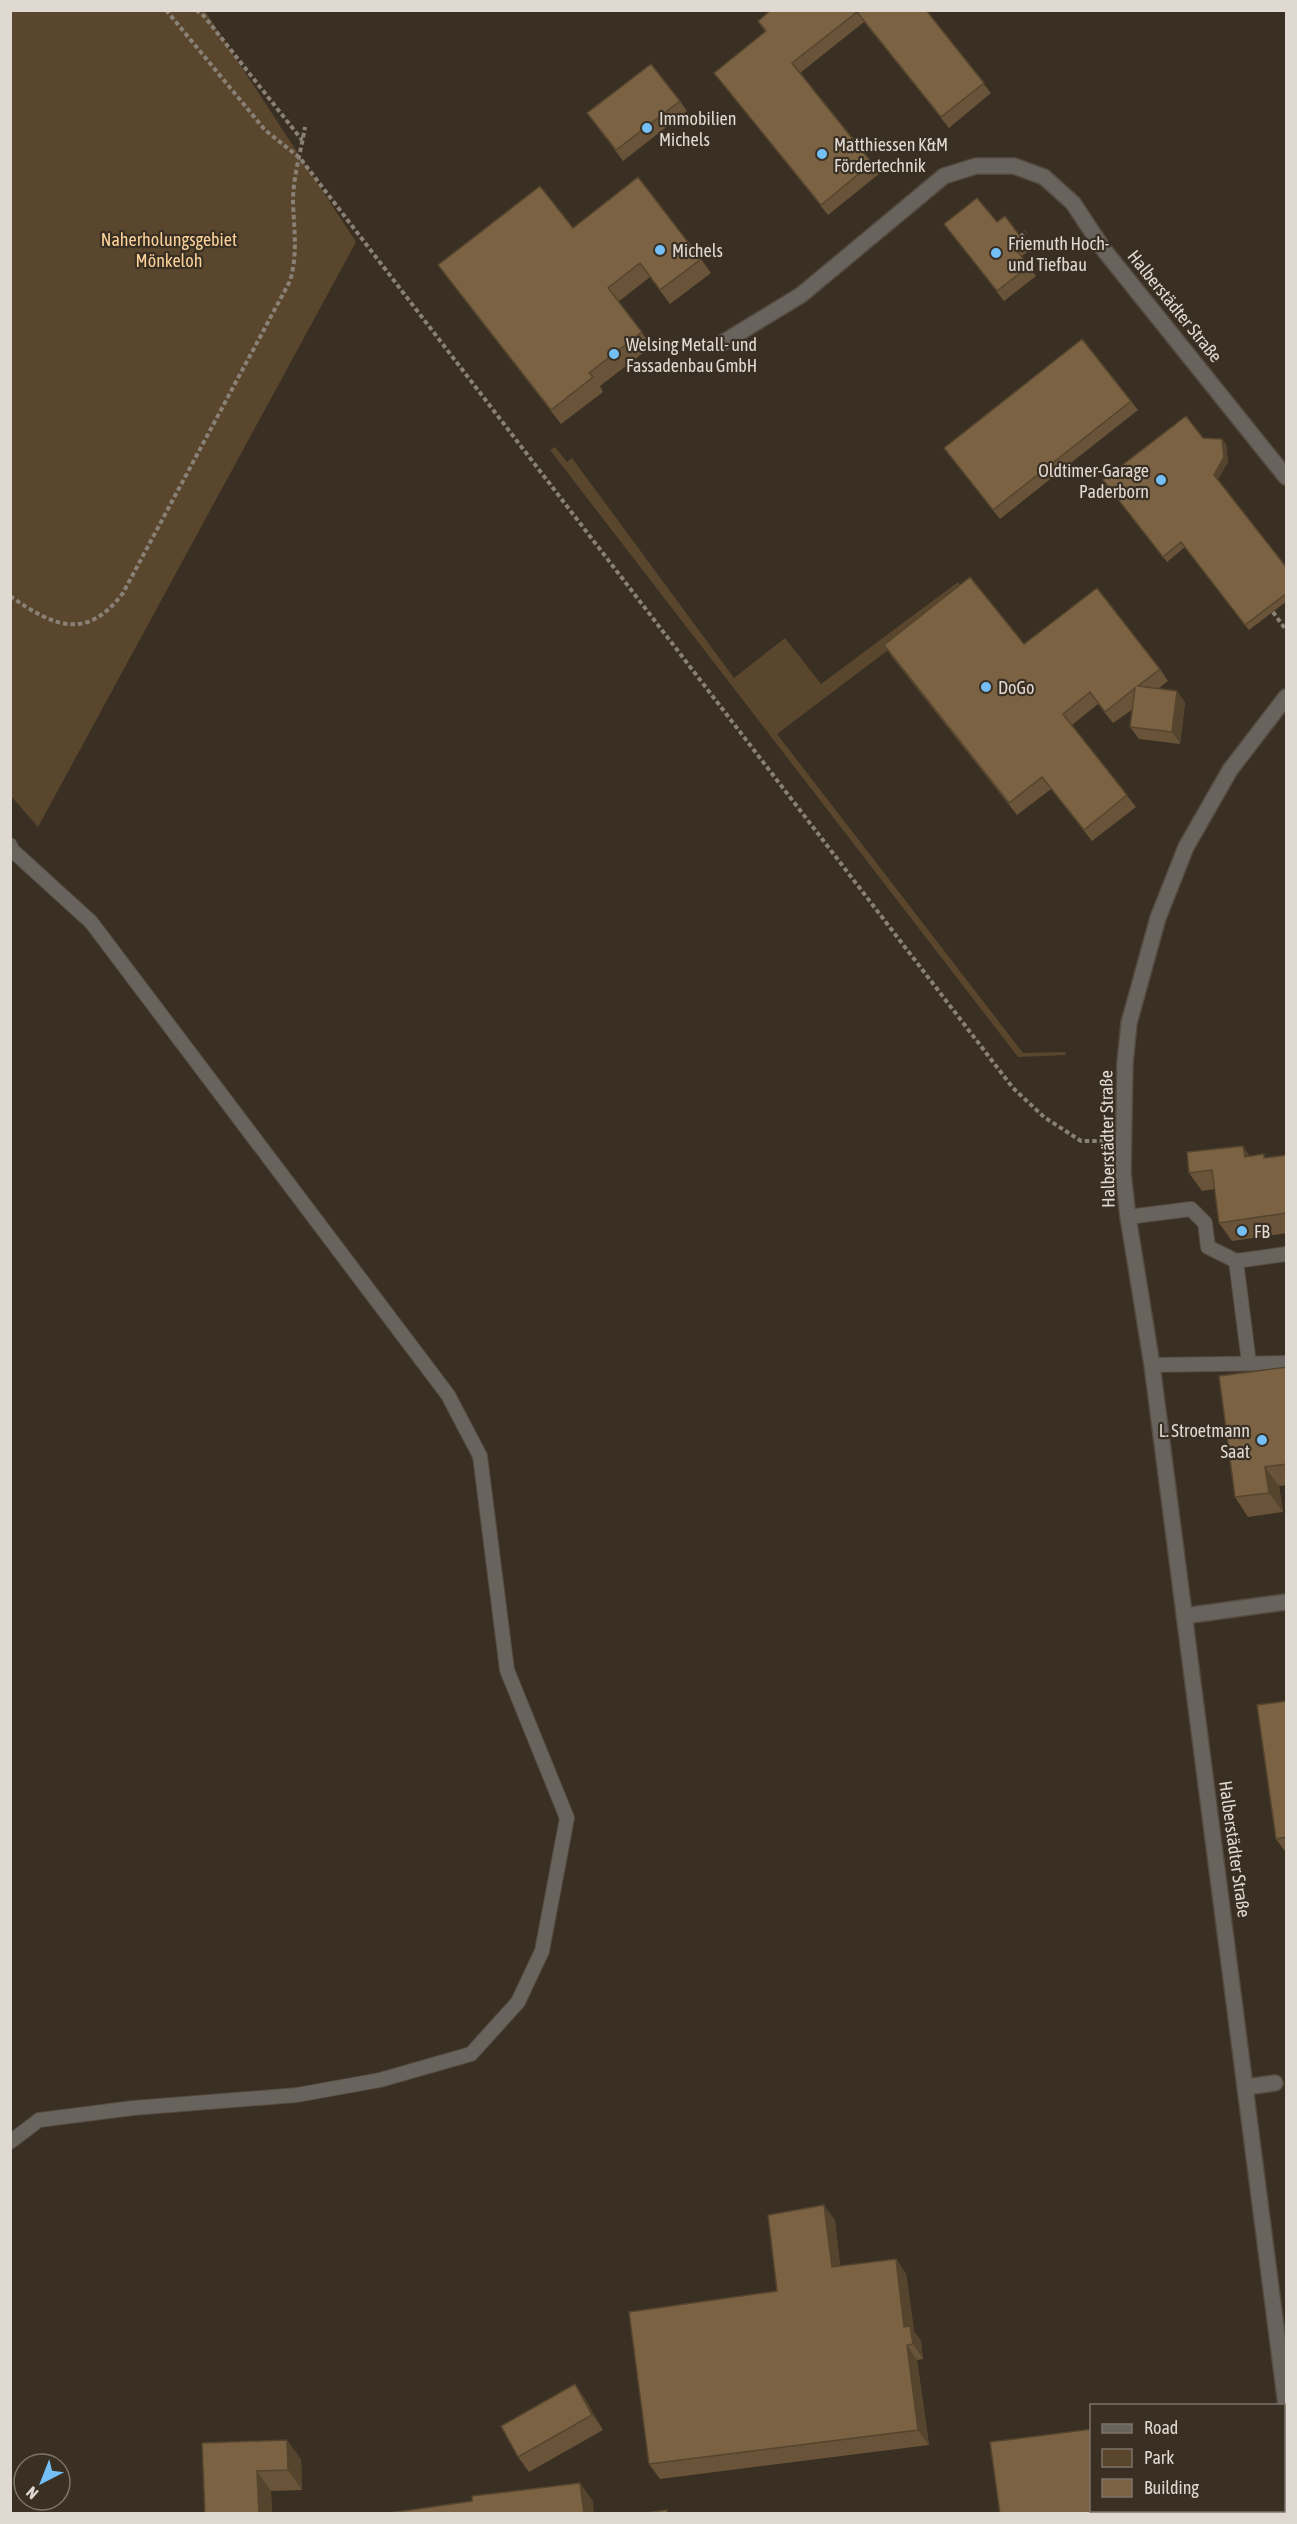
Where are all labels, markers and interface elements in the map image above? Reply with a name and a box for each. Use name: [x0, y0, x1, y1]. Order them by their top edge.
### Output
place label: Immobilien Michels: [659, 108, 736, 150]
marker: Immobilien Michels: [640, 121, 654, 135]
place label: Matthiessen K&M Fördertechnik: [834, 134, 948, 176]
marker: Matthiessen K&M Fördertechnik: [815, 147, 829, 161]
park label: Naherholungsgebiet Mönkeloh: [101, 229, 237, 271]
place label: Friemuth Hoch- und Tiefbau: [1008, 233, 1110, 275]
place label: Michels: [672, 240, 723, 261]
marker: Michels: [653, 243, 667, 257]
marker: Friemuth Hoch- und Tiefbau: [989, 246, 1003, 260]
street label: Halberstädter Straße: [1124, 246, 1226, 366]
place label: Welsing Metall- und Fassadenbau GmbH: [626, 334, 757, 376]
marker: Welsing Metall- und Fassadenbau GmbH: [607, 347, 621, 361]
place label: Oldtimer-Garage Paderborn: [1038, 460, 1149, 502]
marker: Oldtimer-Garage Paderborn: [1154, 473, 1168, 487]
place label: DoGo: [998, 677, 1035, 698]
marker: DoGo: [979, 680, 993, 694]
street label: Halberstädter Straße: [1095, 1070, 1119, 1208]
place label: FB: [1254, 1221, 1270, 1242]
marker: FB: [1235, 1224, 1249, 1238]
place label: L. Stroetmann Saat: [1159, 1420, 1250, 1462]
marker: L. Stroetmann Saat: [1255, 1433, 1269, 1447]
street label: Halberstädter Straße: [1215, 1779, 1255, 1919]
legend: [1090, 2404, 1285, 2512]
text: Road: [1144, 2417, 1178, 2438]
text: Park: [1144, 2447, 1174, 2468]
north arrow: [12, 2452, 72, 2512]
text: Building: [1144, 2477, 1199, 2498]
text: N: [22, 2483, 41, 2503]

